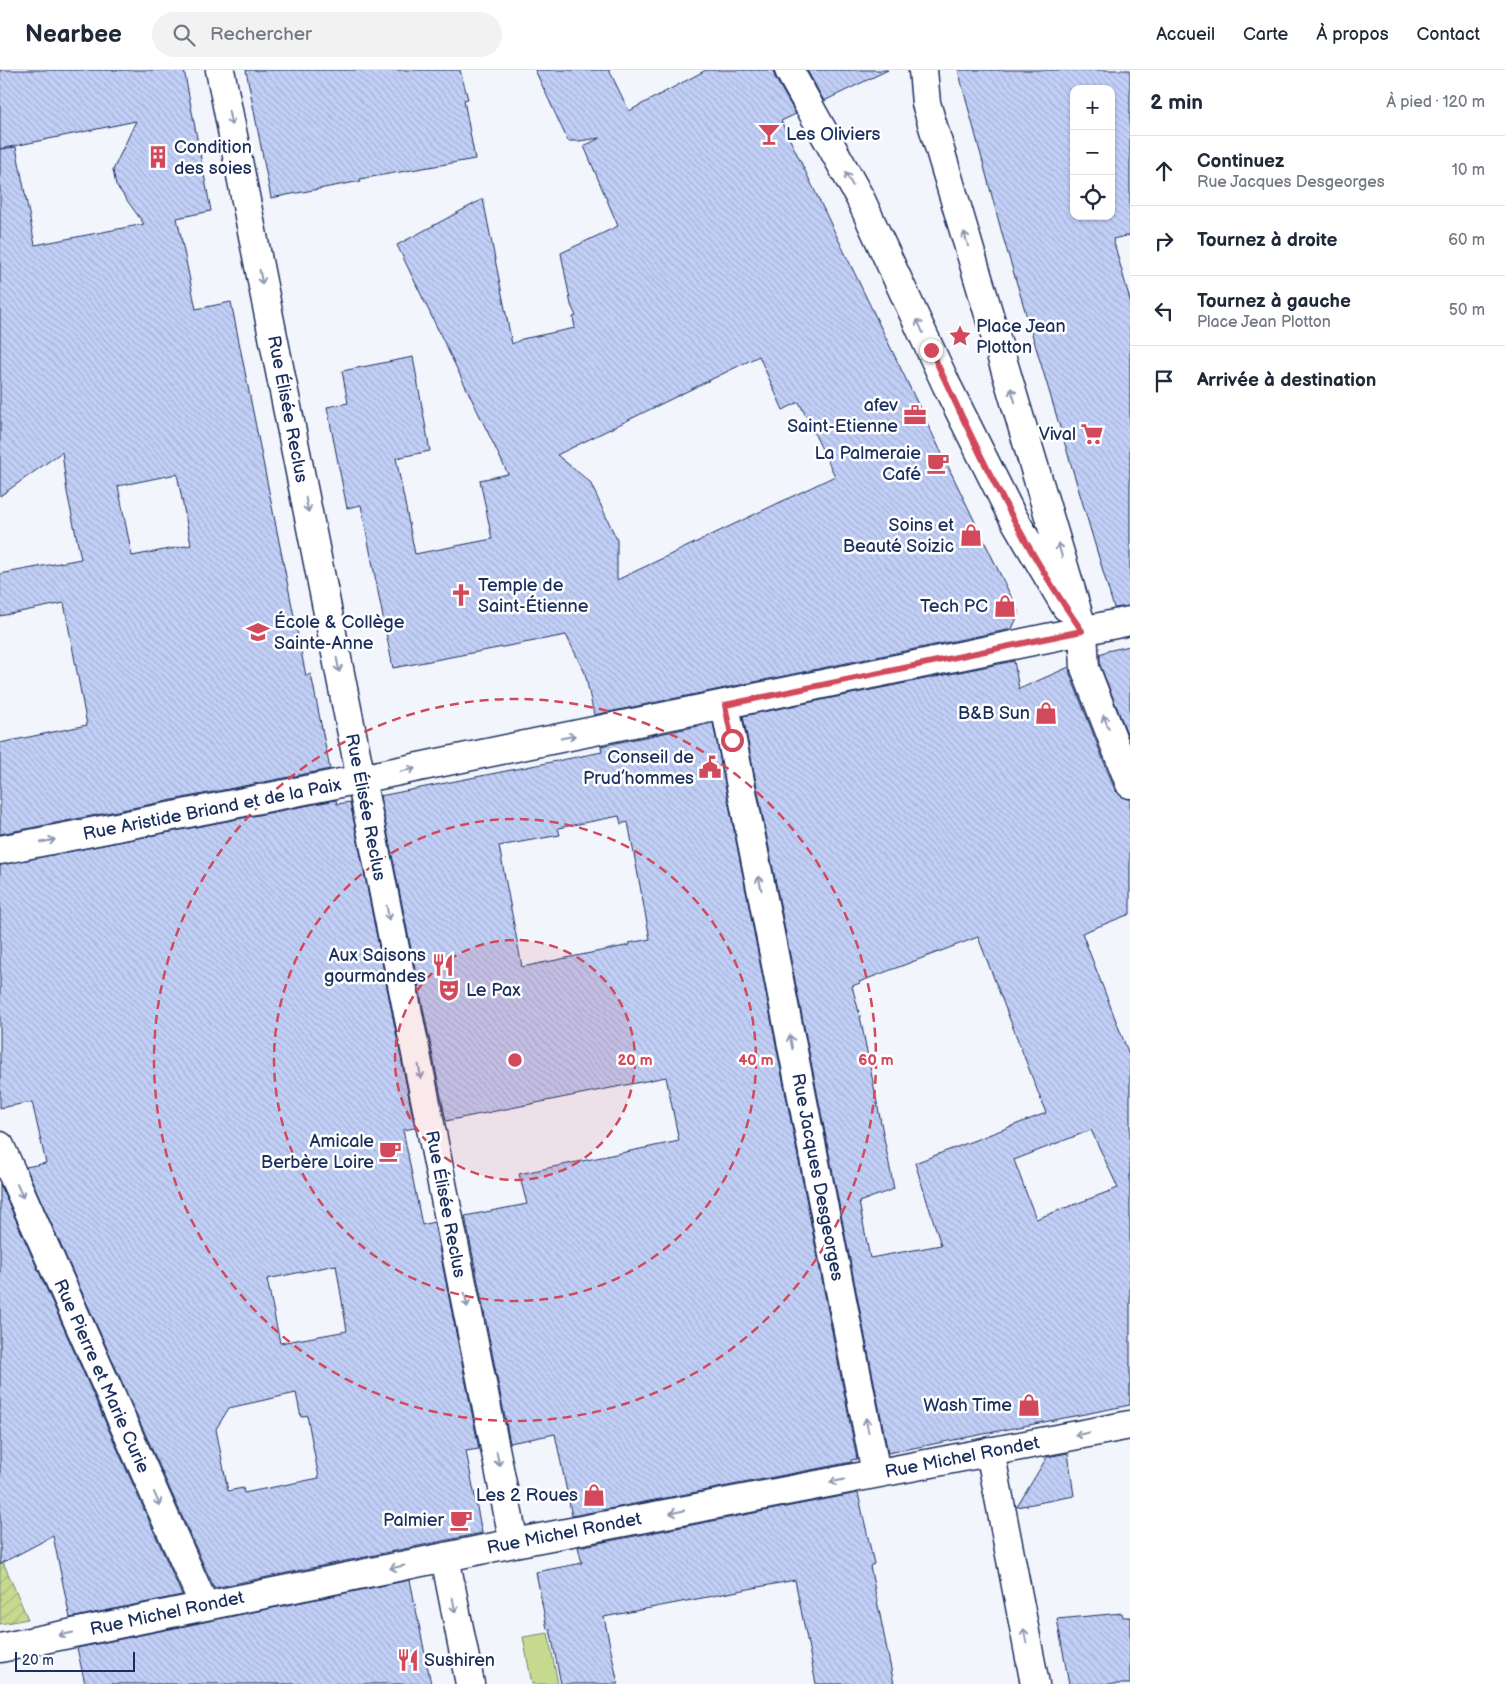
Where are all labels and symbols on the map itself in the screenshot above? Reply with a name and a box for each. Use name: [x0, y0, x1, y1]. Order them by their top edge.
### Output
one-way arrow: [226, 109, 235, 125]
bar icon: Les Oliviers: [756, 121, 782, 147]
place label: Les Oliviers: [786, 124, 881, 145]
place label: Condition des soies: [174, 137, 252, 179]
building icon: Condition des soies: [145, 144, 171, 170]
one-way arrow: [844, 173, 854, 187]
one-way arrow: [960, 231, 970, 247]
one-way arrow: [257, 269, 267, 285]
place label: Place Jean Plotton: [976, 316, 1066, 358]
one-way arrow: [915, 319, 925, 334]
place icon: Place Jean Plotton: [947, 323, 973, 349]
street label: Rue Élisée Reclus: [263, 333, 314, 484]
route end: [920, 339, 943, 362]
one-way arrow: [1007, 387, 1017, 403]
place label: afev Saint-Etienne: [787, 395, 898, 437]
office icon: afev Saint-Etienne: [902, 402, 928, 428]
supermarket icon: Vival: [1079, 421, 1105, 447]
place label: Vival: [1039, 424, 1076, 445]
place label: La Palmeraie Café: [815, 443, 921, 485]
cafe icon: La Palmeraie Café: [925, 450, 951, 476]
one-way arrow: [302, 497, 312, 513]
place label: Soins et Beauté Soizic: [843, 515, 954, 557]
shop icon: Soins et Beauté Soizic: [958, 522, 984, 548]
one-way arrow: [1054, 543, 1064, 559]
place label: Temple de Saint-Étienne: [478, 575, 589, 617]
church icon: Temple de Saint-Étienne: [448, 582, 474, 608]
shop icon: Tech PC: [992, 593, 1018, 619]
place label: Tech PC: [920, 596, 988, 617]
place label: École & Collège Sainte-Anne: [274, 610, 405, 654]
school or university icon: École & Collège Sainte-Anne: [245, 619, 271, 645]
one-way arrow: [334, 656, 344, 672]
shop icon: B&B Sun: [1033, 700, 1059, 726]
place label: B&B Sun: [958, 703, 1030, 724]
one-way arrow: [1101, 715, 1110, 730]
route start: [721, 729, 744, 752]
street label: Rue Élisée Reclus: [341, 731, 392, 882]
one-way arrow: [559, 732, 575, 741]
place label: Conseil de Prud’hommes: [583, 747, 694, 789]
public building icon: Conseil de Prud’hommes: [697, 754, 723, 780]
one-way arrow: [400, 764, 416, 774]
street label: Rue Aristide Briand et de la Paix: [81, 774, 343, 845]
one-way arrow: [39, 836, 55, 845]
one-way arrow: [755, 875, 764, 891]
one-way arrow: [383, 905, 393, 921]
place label: Aux Saisons gourmandes: [324, 945, 426, 987]
restaurant icon: Aux Saisons gourmandes: [430, 952, 456, 978]
theatre icon: Le Pax: [436, 977, 462, 1003]
place label: Le Pax: [466, 980, 521, 1001]
one-way arrow: [786, 1035, 796, 1051]
centre of rings: [506, 1051, 524, 1069]
text: 20 m: [618, 1051, 653, 1070]
text: 40 m: [738, 1051, 774, 1070]
text: 60 m: [858, 1051, 894, 1070]
one-way arrow: [415, 1064, 425, 1080]
street label: Rue Jacques Desgeorges: [787, 1071, 848, 1283]
street label: Rue Élisée Reclus: [421, 1128, 472, 1279]
place label: Amicale Berbère Loire: [261, 1131, 374, 1173]
cafe icon: Amicale Berbère Loire: [377, 1138, 403, 1164]
one-way arrow: [15, 1183, 25, 1198]
street label: Rue Pierre et Marie Curie: [49, 1276, 154, 1477]
one-way arrow: [461, 1292, 471, 1308]
shop icon: Wash Time: [1016, 1392, 1042, 1418]
place label: Wash Time: [923, 1395, 1012, 1416]
one-way arrow: [861, 1417, 871, 1433]
one-way arrow: [1075, 1429, 1091, 1439]
street label: Rue Michel Rondet: [883, 1432, 1042, 1483]
one-way arrow: [493, 1451, 503, 1467]
one-way arrow: [829, 1476, 845, 1486]
shop icon: Les 2 Roues: [581, 1482, 607, 1508]
place label: Les 2 Roues: [476, 1485, 578, 1506]
one-way arrow: [152, 1491, 162, 1506]
cafe icon: Palmier: [448, 1507, 474, 1533]
one-way arrow: [669, 1507, 685, 1517]
street label: Rue Michel Rondet: [485, 1508, 644, 1559]
place label: Palmier: [383, 1510, 444, 1531]
one-way arrow: [389, 1563, 405, 1572]
street label: Rue Michel Rondet: [88, 1587, 246, 1640]
one-way arrow: [450, 1597, 459, 1613]
one-way arrow: [1020, 1629, 1030, 1645]
one-way arrow: [59, 1630, 75, 1639]
restaurant icon: Sushiren: [395, 1647, 421, 1673]
scale bar: [15, 1649, 135, 1672]
place label: Sushiren: [424, 1650, 495, 1671]

